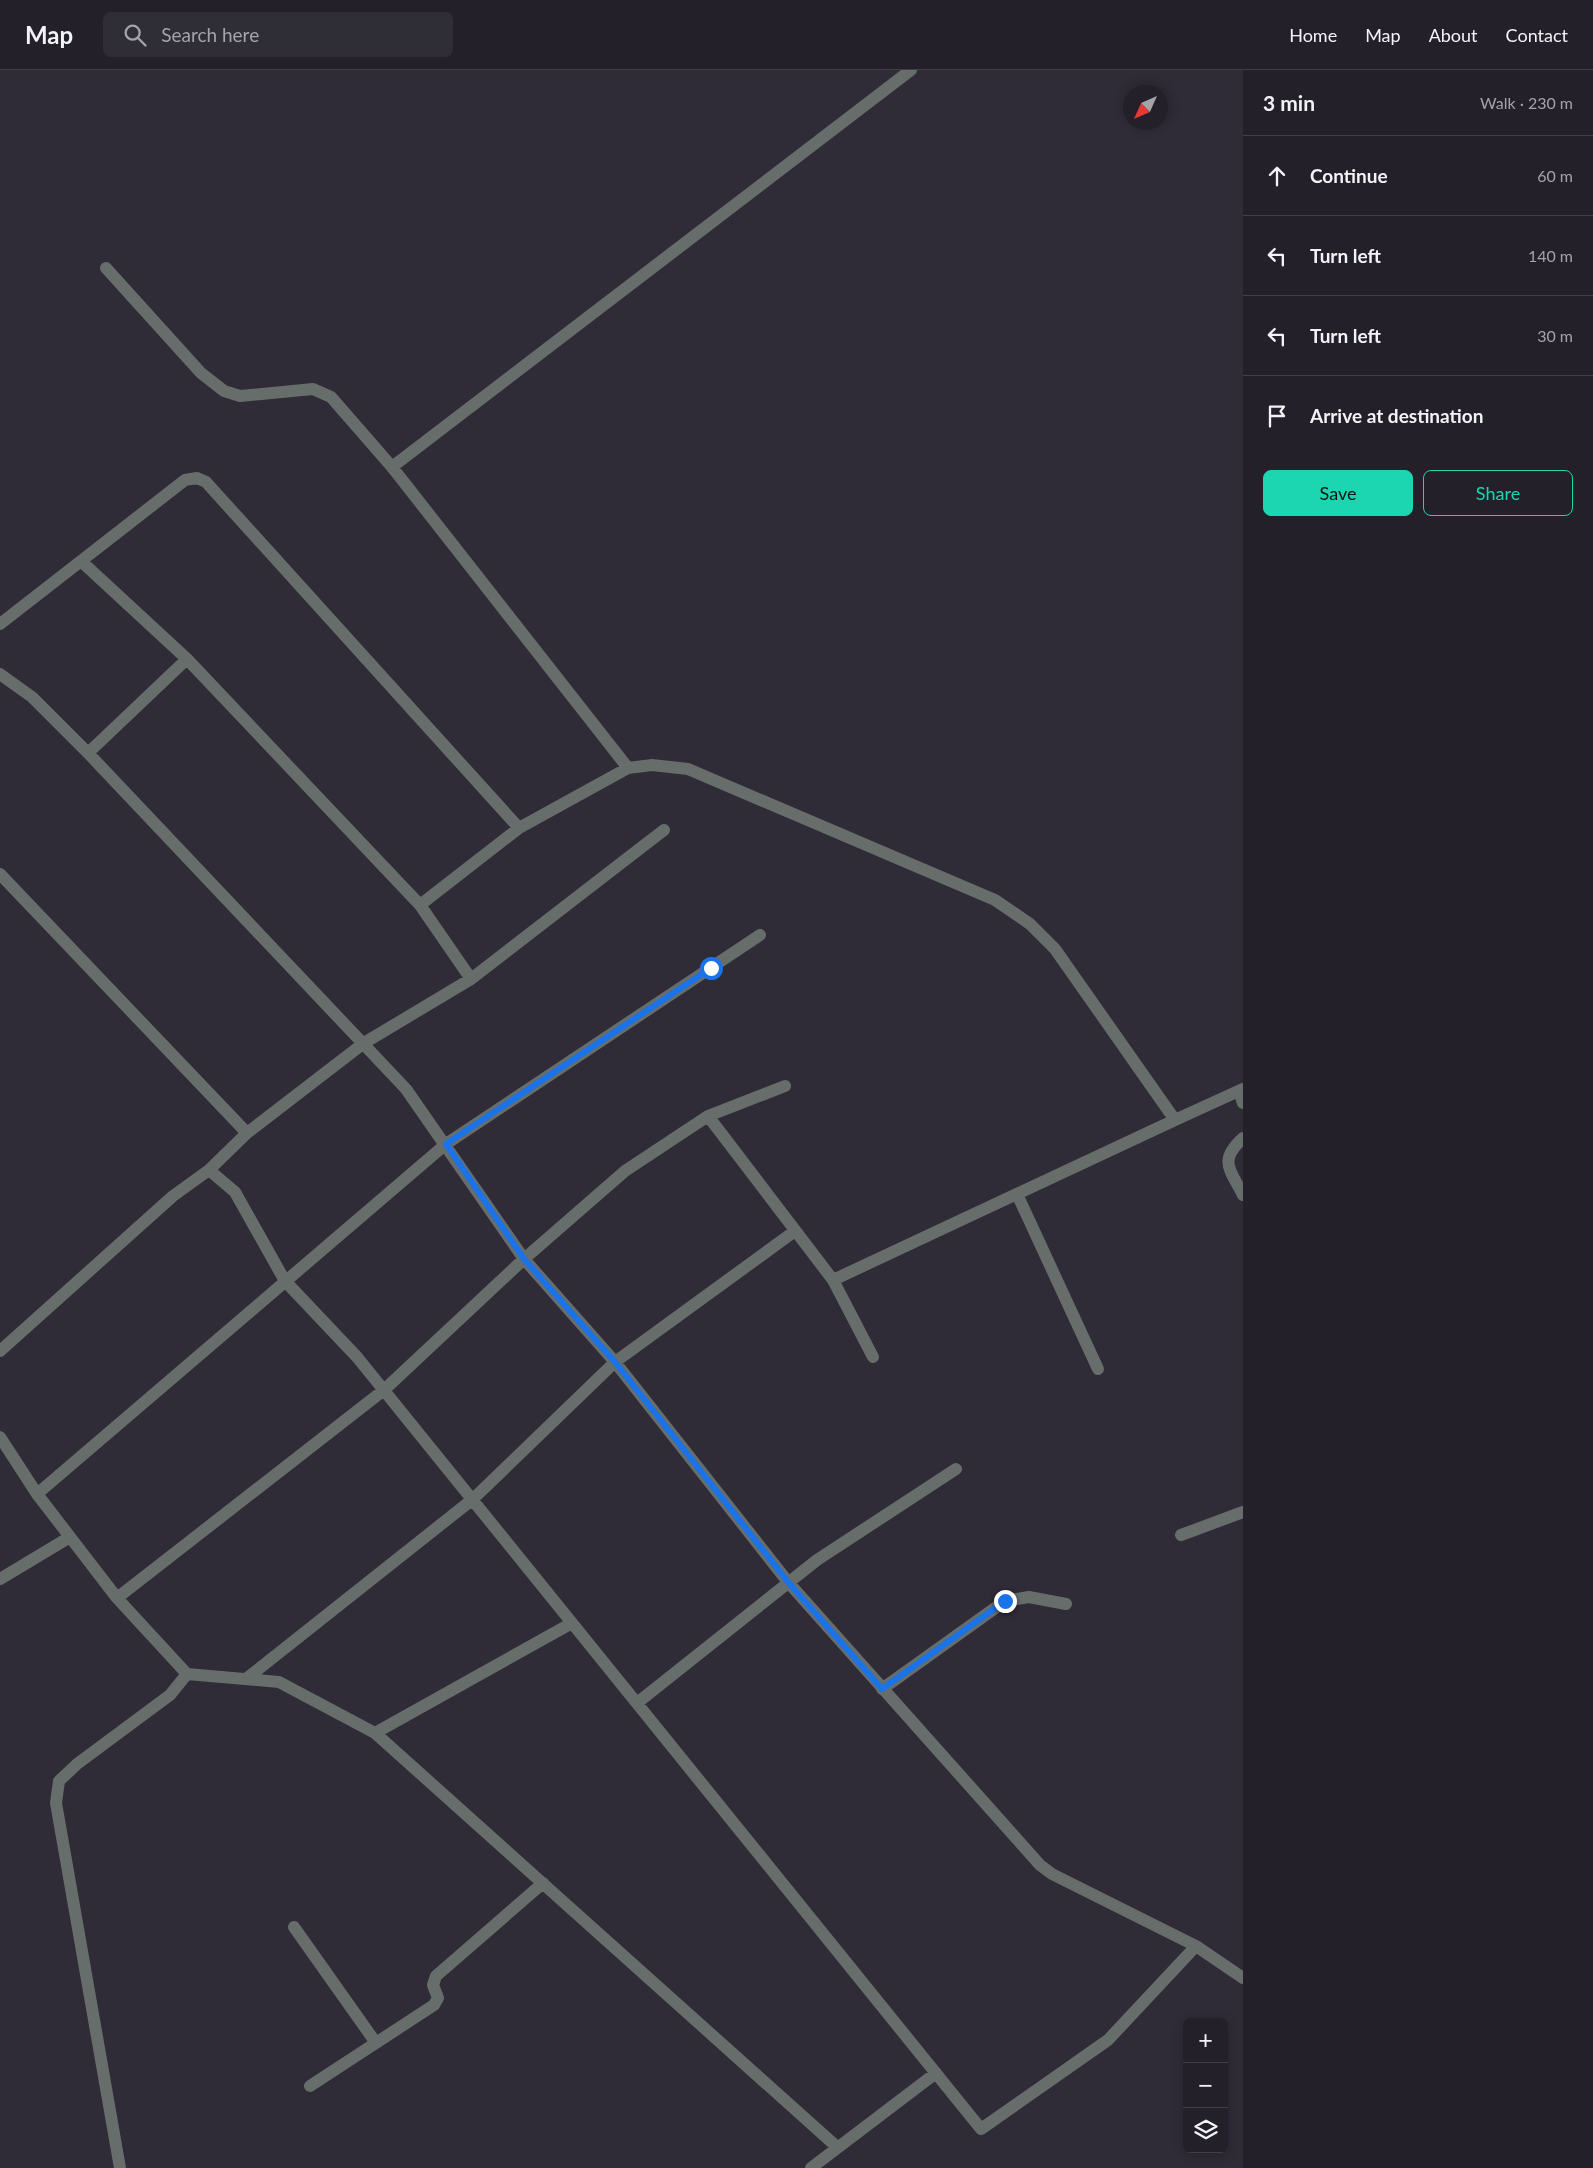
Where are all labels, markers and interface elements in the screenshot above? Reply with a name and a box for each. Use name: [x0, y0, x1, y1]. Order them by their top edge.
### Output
search box: [103, 12, 453, 57]
text: Map: [25, 20, 73, 49]
icon: search: [121, 21, 149, 49]
text: Search here: [161, 23, 259, 46]
text: Home: [1289, 24, 1337, 46]
text: Map: [1365, 24, 1401, 46]
text: About: [1429, 24, 1478, 46]
text: Contact: [1506, 24, 1568, 46]
north arrow: [1123, 85, 1168, 130]
text: 3 min: [1263, 90, 1315, 115]
text: Walk · 230 m: [1480, 93, 1573, 112]
icon: ahead: [1263, 162, 1291, 190]
text: Continue: [1310, 164, 1388, 187]
text: 60 m: [1537, 166, 1573, 185]
icon: left: [1263, 242, 1291, 270]
text: Turn left: [1310, 244, 1381, 267]
text: 140 m: [1528, 246, 1573, 265]
icon: left: [1263, 322, 1291, 350]
text: Turn left: [1310, 324, 1381, 347]
text: 30 m: [1537, 326, 1573, 345]
icon: arrive: [1263, 402, 1291, 430]
text: Arrive at destination: [1310, 404, 1483, 427]
button: Save: [1263, 470, 1413, 516]
button: Share: [1423, 470, 1573, 516]
route start: [700, 957, 723, 980]
route end: [994, 1590, 1017, 1613]
map controls: [1183, 2018, 1228, 2153]
button: +: [1183, 2018, 1228, 2063]
button: −: [1183, 2063, 1228, 2108]
button: layers: [1183, 2108, 1228, 2153]

